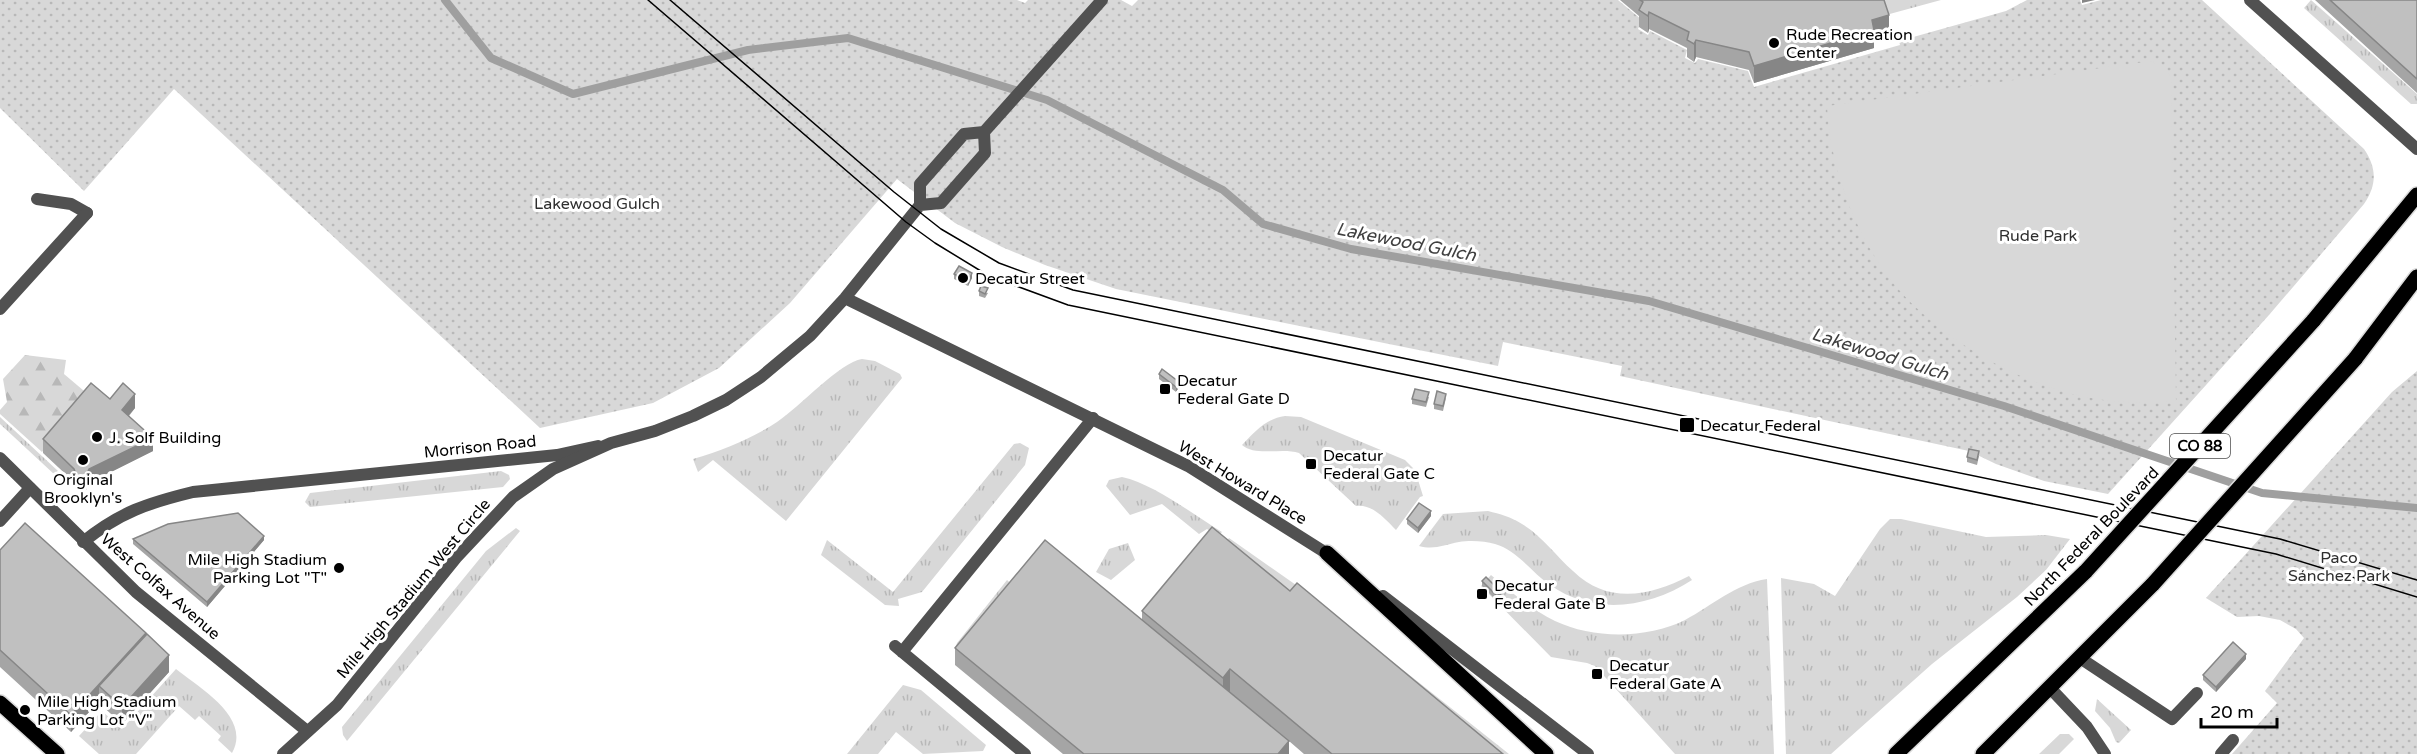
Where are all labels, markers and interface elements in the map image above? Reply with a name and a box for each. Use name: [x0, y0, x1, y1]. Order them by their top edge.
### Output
place label: Rude Recreation Center: [1786, 25, 1913, 63]
marker: Rude Recreation Center: [1767, 36, 1781, 50]
park label: Lakewood Gulch: [534, 194, 660, 214]
water label: Lakewood Gulch: [1334, 218, 1479, 267]
park label: Rude Park: [1999, 226, 2078, 246]
place label: Decatur Street: [975, 269, 1085, 289]
marker: Decatur Street: [956, 271, 970, 285]
water label: Lakewood Gulch: [1809, 323, 1952, 386]
place label: Decatur Federal Gate D: [1177, 371, 1290, 409]
marker: Decatur Federal Gate D: [1158, 382, 1172, 396]
marker: Decatur Federal: [1678, 416, 1696, 434]
place label: Decatur Federal: [1700, 416, 1821, 436]
place label: J. Solf Building: [109, 428, 221, 448]
marker: J. Solf Building: [90, 430, 104, 444]
street label: Morrison Road: [423, 431, 537, 463]
road number: CO 88: [2170, 434, 2230, 458]
street label: West Howard Place: [1174, 436, 1311, 529]
place label: Decatur Federal Gate C: [1323, 446, 1435, 484]
marker: Original Brooklyn's: [76, 453, 90, 467]
marker: Decatur Federal Gate C: [1304, 457, 1318, 471]
street label: North Federal Boulevard: [2020, 463, 2163, 610]
place label: Original Brooklyn's: [44, 470, 122, 508]
street label: Mile High Stadium West Circle: [333, 495, 495, 683]
street label: West Colfax Avenue: [96, 529, 224, 644]
park label: Paco Sánchez Park: [2288, 548, 2390, 586]
place label: Mile High Stadium Parking Lot "T": [187, 550, 327, 588]
marker: Mile High Stadium Parking Lot "T": [332, 561, 346, 575]
place label: Decatur Federal Gate B: [1494, 576, 1606, 614]
marker: Decatur Federal Gate B: [1475, 587, 1489, 601]
place label: Decatur Federal Gate A: [1609, 656, 1722, 694]
marker: Decatur Federal Gate A: [1590, 667, 1604, 681]
scale bar: [2201, 691, 2278, 729]
place label: Mile High Stadium Parking Lot "V": [37, 692, 177, 730]
text: 20 m: [2210, 701, 2254, 723]
marker: Mile High Stadium Parking Lot "V": [18, 703, 32, 717]

